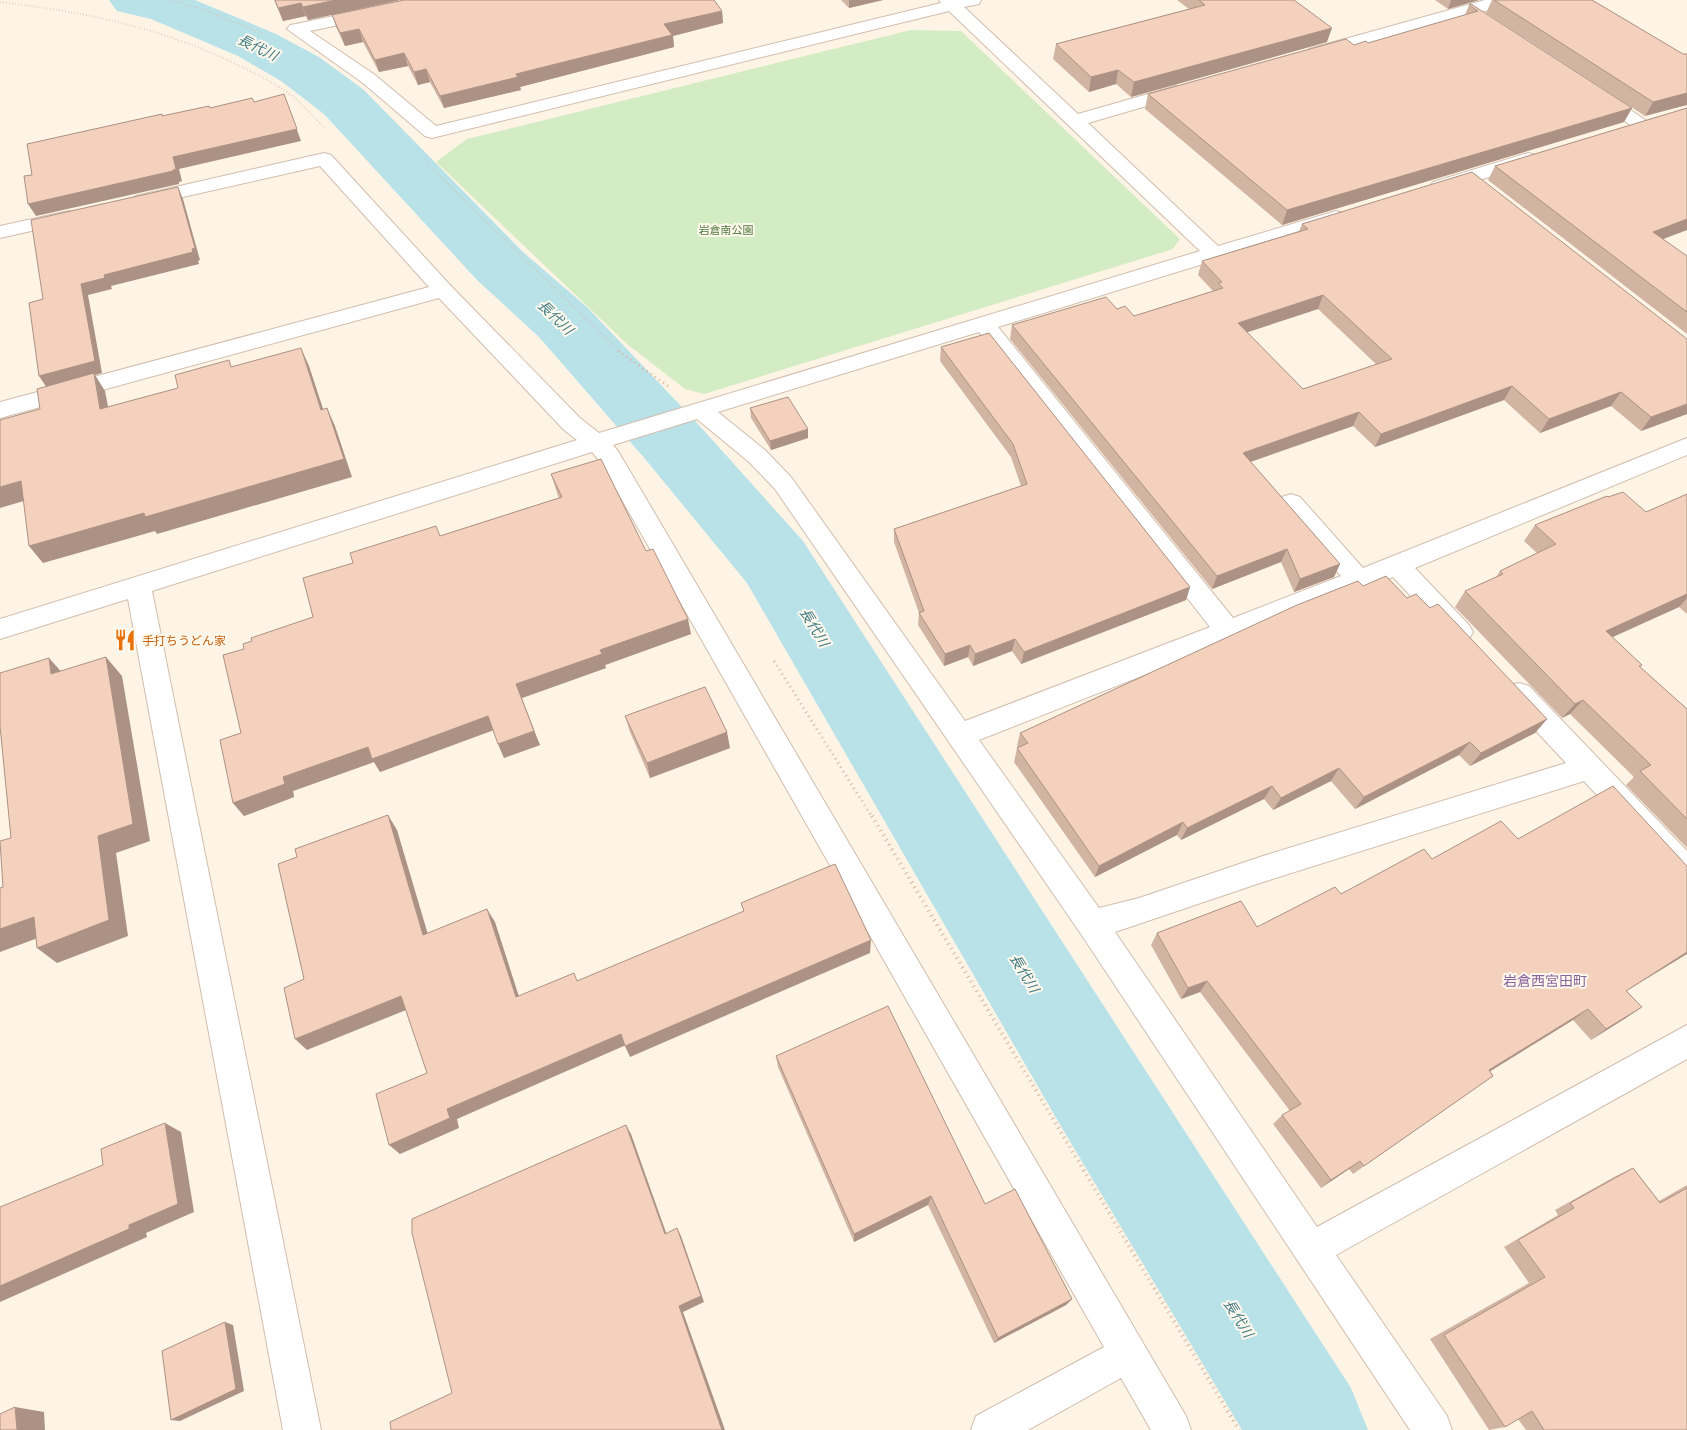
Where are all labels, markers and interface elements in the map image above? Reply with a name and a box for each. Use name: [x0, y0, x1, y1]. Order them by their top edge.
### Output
water label: 長代川: [235, 28, 283, 67]
park label: 岩倉南公園: [699, 222, 754, 238]
water label: 長代川: [534, 295, 580, 341]
water label: 長代川: [795, 604, 836, 652]
restaurant icon: 手打ちうどん家: [112, 627, 138, 653]
place label: 手打ちうどん家: [142, 631, 226, 650]
water label: 長代川: [1005, 950, 1046, 998]
district label: 岩倉西宮田町: [1503, 970, 1587, 991]
water label: 長代川: [1219, 1295, 1260, 1343]

